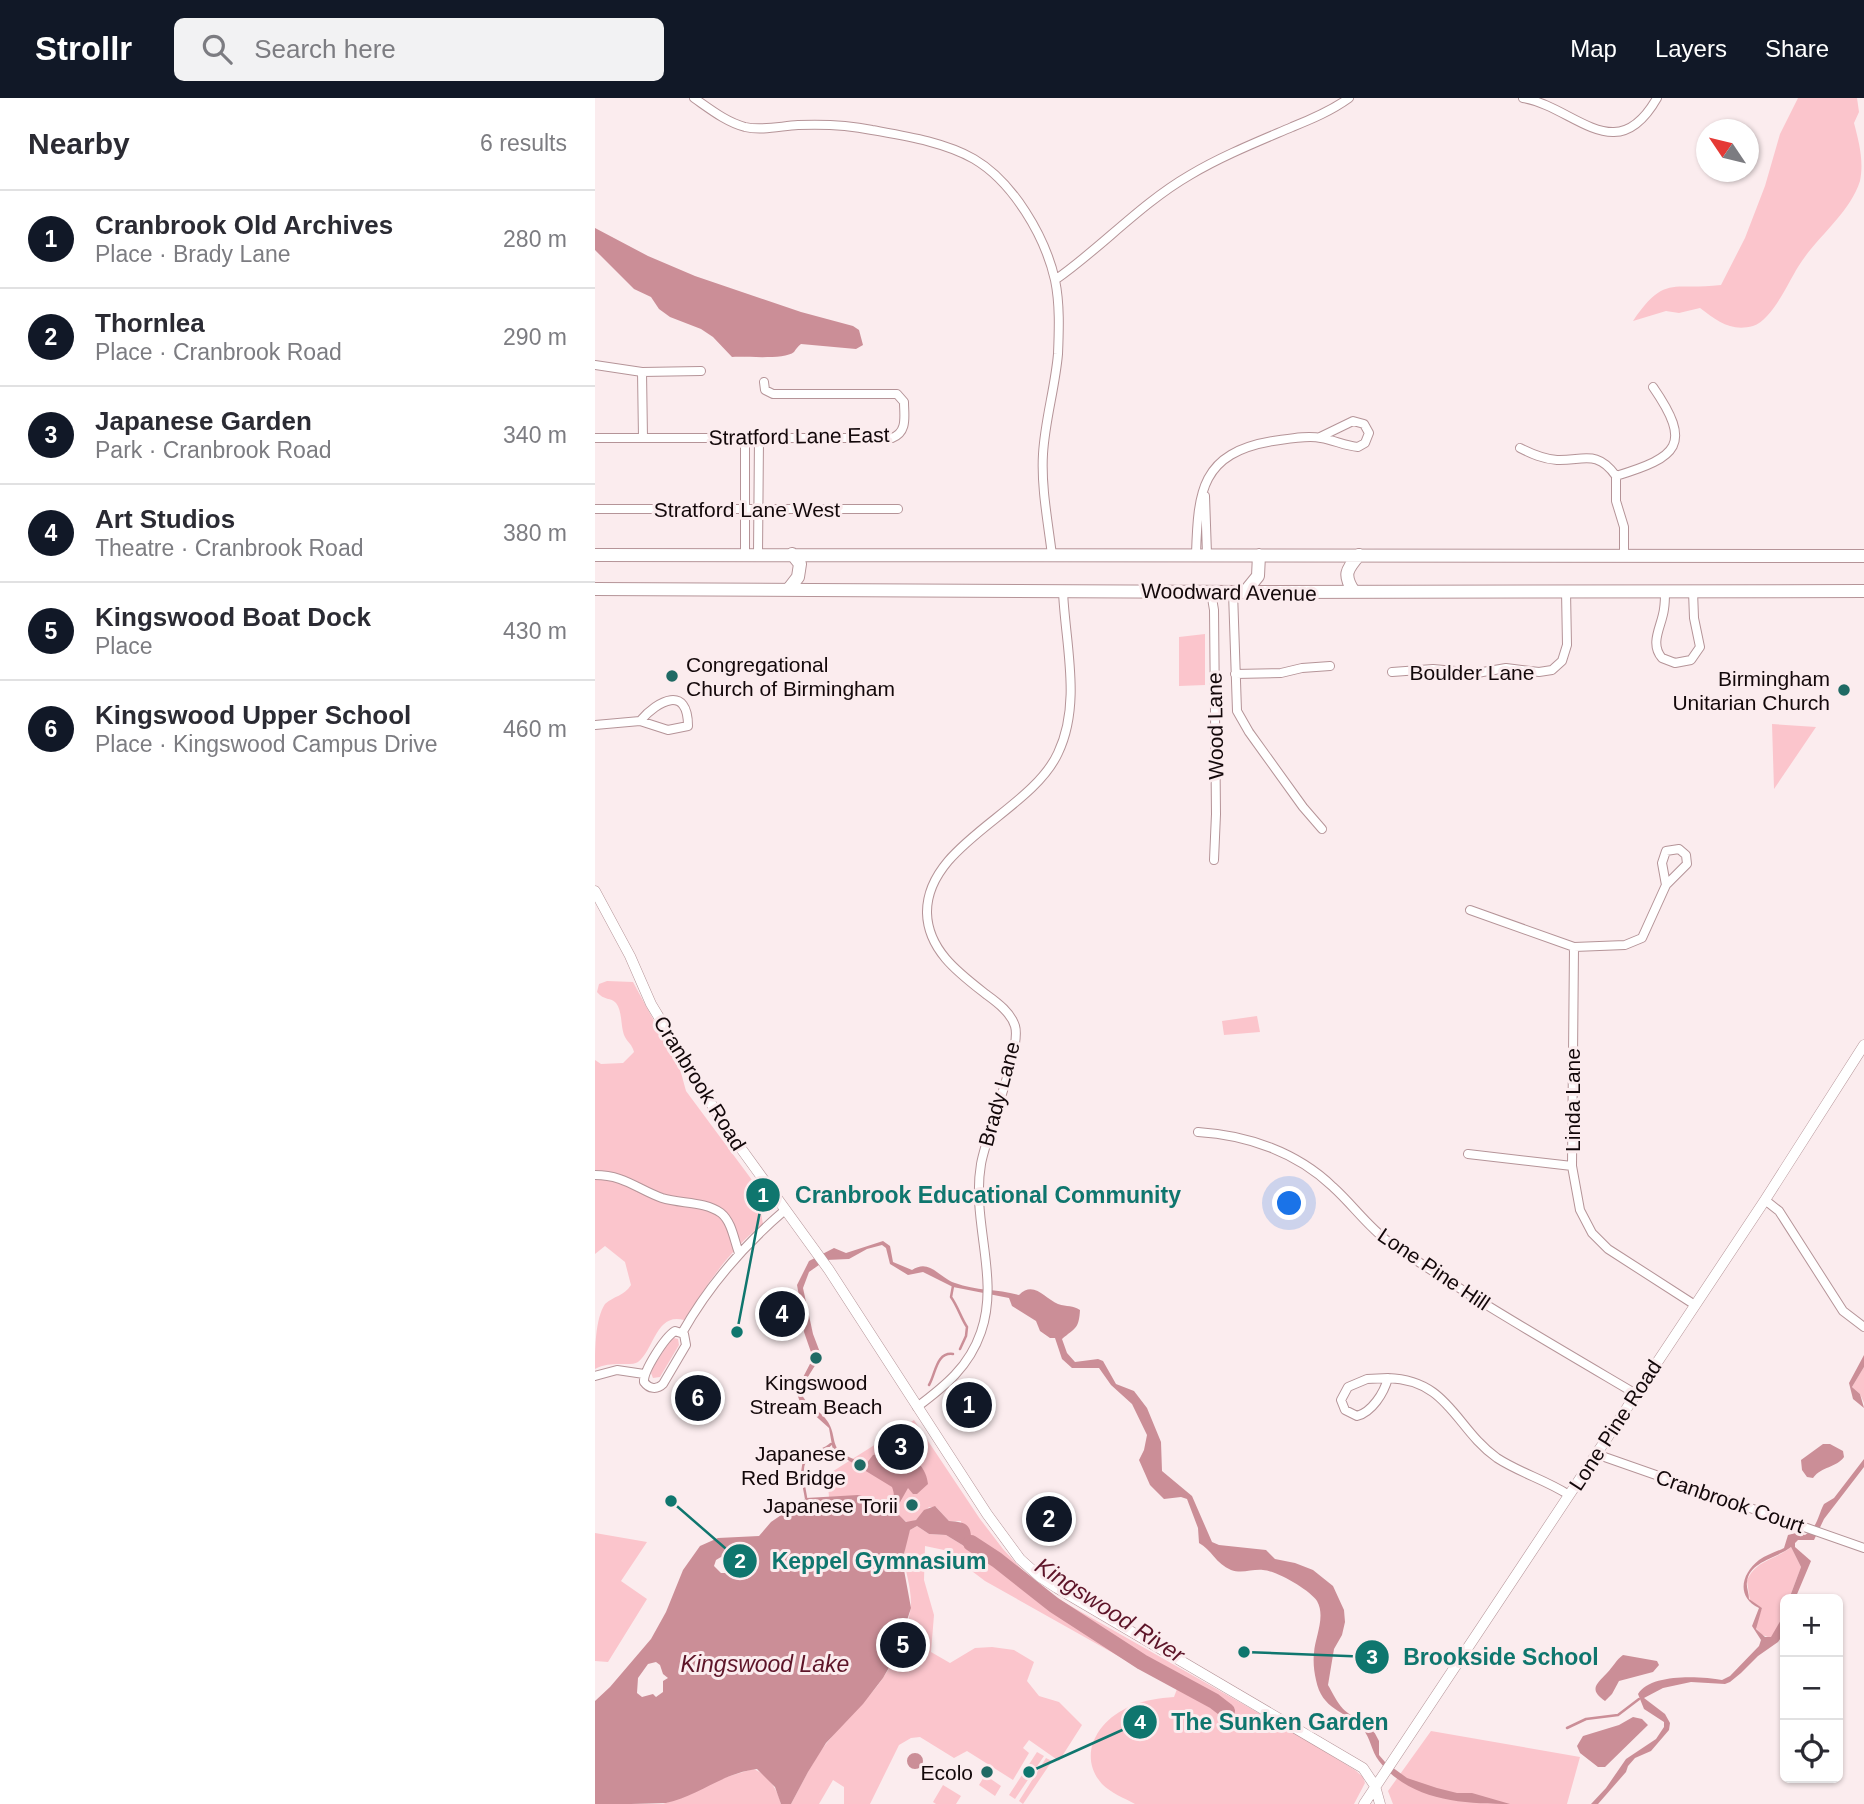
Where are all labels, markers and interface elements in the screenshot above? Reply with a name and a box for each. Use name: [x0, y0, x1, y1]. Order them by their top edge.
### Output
search box: [174, 18, 664, 81]
text: Strollr: [35, 30, 132, 67]
icon: search: [198, 30, 236, 68]
text: Search here: [254, 34, 396, 64]
text: Map: [1570, 35, 1617, 62]
text: Layers: [1655, 35, 1727, 62]
text: Share: [1765, 35, 1829, 62]
north arrow: [1696, 119, 1759, 182]
text: Nearby: [28, 127, 130, 160]
text: 6 results: [480, 130, 567, 156]
text: Cranbrook Old Archives: [95, 210, 393, 240]
text: 1: [45, 226, 57, 252]
text: 280 m: [503, 226, 567, 252]
text: Place · Brady Lane: [95, 241, 291, 267]
text: Thornlea: [95, 308, 205, 338]
text: 2: [45, 324, 57, 350]
text: 290 m: [503, 324, 567, 350]
text: Place · Cranbrook Road: [95, 339, 342, 365]
text: Japanese Garden: [95, 406, 312, 436]
text: 3: [45, 422, 57, 448]
text: 340 m: [503, 422, 567, 448]
street label: Stratford Lane East: [708, 423, 890, 449]
text: Park · Cranbrook Road: [95, 437, 332, 463]
street label: Stratford Lane West: [654, 498, 840, 521]
text: Art Studios: [95, 504, 235, 534]
text: 4: [45, 520, 57, 546]
text: 380 m: [503, 520, 567, 546]
text: Theatre · Cranbrook Road: [95, 535, 363, 561]
street label: Woodward Avenue: [1141, 579, 1317, 605]
text: Kingswood Boat Dock: [95, 602, 371, 632]
text: 5: [45, 618, 57, 644]
text: 430 m: [503, 618, 567, 644]
text: Place: [95, 633, 153, 659]
place label: Congregational Church of Birmingham: [686, 653, 895, 700]
street label: Boulder Lane: [1410, 661, 1534, 684]
place label: Birmingham Unitarian Church: [1672, 667, 1830, 714]
marker: Congregational Church of Birmingham: [664, 668, 680, 684]
street label: Wood Lane: [1203, 672, 1227, 780]
marker: Birmingham Unitarian Church: [1836, 682, 1852, 698]
text: Kingswood Upper School: [95, 700, 411, 730]
text: 6: [45, 716, 57, 742]
text: 460 m: [503, 716, 567, 742]
text: Place · Kingswood Campus Drive: [95, 731, 438, 757]
street label: Cranbrook Road: [649, 1012, 751, 1154]
street label: Brady Lane: [974, 1039, 1024, 1149]
street label: Linda Lane: [1561, 1048, 1584, 1152]
callout: Cranbrook Educational Community: [746, 1173, 1195, 1217]
text: Cranbrook Educational Community: [795, 1182, 1181, 1208]
text: 1: [757, 1183, 769, 1206]
your location: [1272, 1186, 1306, 1220]
street label: Lone Pine Hill: [1374, 1223, 1494, 1315]
pin: 4: [759, 1288, 805, 1340]
marker: Kingswood Stream Beach: [808, 1350, 824, 1366]
street label: Lone Pine Road: [1564, 1356, 1666, 1494]
place label: Kingswood Stream Beach: [749, 1371, 883, 1418]
pin: 6: [675, 1372, 721, 1424]
pin: 1: [946, 1379, 992, 1431]
pin: 3: [878, 1421, 924, 1473]
place label: Japanese Red Bridge: [741, 1442, 846, 1489]
marker: Japanese Red Bridge: [852, 1457, 868, 1473]
street label: Cranbrook Court: [1653, 1465, 1807, 1537]
pin: 2: [1026, 1493, 1072, 1545]
place label: Japanese Torii: [763, 1494, 898, 1517]
marker: Japanese Torii: [904, 1497, 920, 1513]
callout: Keppel Gymnasium: [723, 1539, 1001, 1583]
text: Keppel Gymnasium: [772, 1548, 986, 1574]
text: 2: [734, 1549, 746, 1572]
water label: Kingswood River: [1031, 1552, 1191, 1669]
map controls: [1780, 1594, 1843, 1783]
button: +: [1780, 1594, 1843, 1657]
pin: 5: [880, 1619, 926, 1671]
callout: Brookside School: [1355, 1635, 1613, 1679]
text: Brookside School: [1403, 1644, 1599, 1670]
text: 3: [1366, 1645, 1378, 1668]
water label: Kingswood Lake: [681, 1651, 849, 1677]
button: −: [1780, 1657, 1843, 1720]
callout: The Sunken Garden: [1122, 1700, 1402, 1744]
text: The Sunken Garden: [1171, 1709, 1389, 1735]
text: 4: [1134, 1710, 1146, 1733]
button: locate: [1780, 1720, 1843, 1783]
place label: Ecolo: [920, 1761, 973, 1784]
marker: Ecolo: [979, 1764, 995, 1780]

